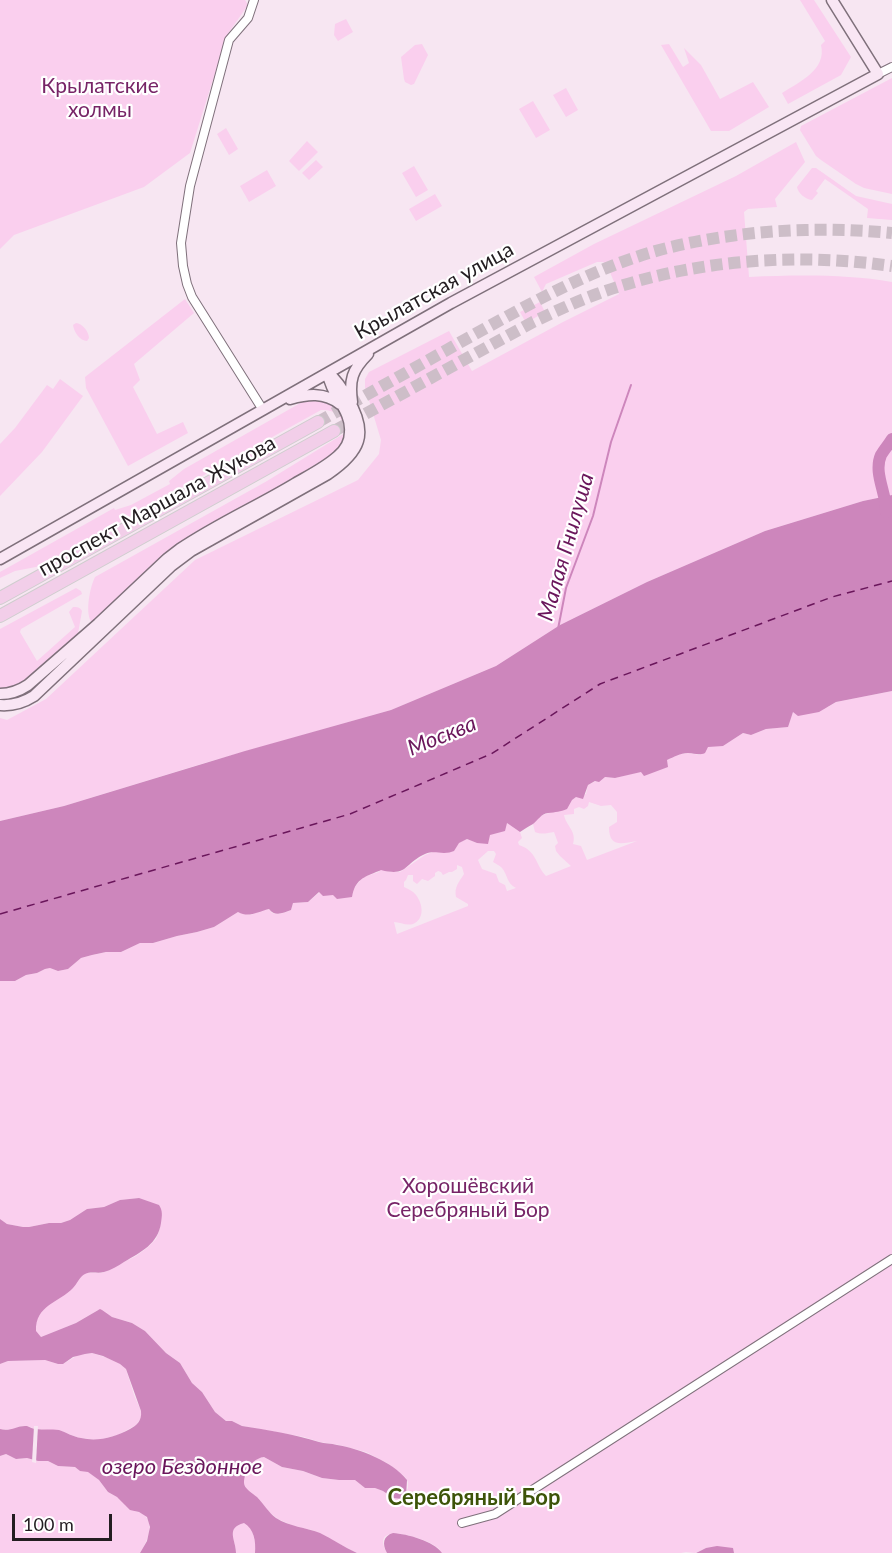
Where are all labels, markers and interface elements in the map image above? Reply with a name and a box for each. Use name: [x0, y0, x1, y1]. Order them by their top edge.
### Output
park label: Крылатские холмы: [41, 73, 159, 123]
street label: Крылатская улица: [350, 237, 518, 345]
street label: проспект Маршала Жукова: [34, 430, 280, 582]
water label: Малая Гнилуша: [532, 470, 600, 624]
water label: Москва: [404, 710, 480, 762]
park label: Хорошёвский Серебряный Бор: [386, 1173, 550, 1223]
water label: озеро Бездонное: [102, 1454, 262, 1480]
district label: Серебряный Бор: [388, 1485, 560, 1511]
scale bar: [15, 1502, 116, 1540]
text: 100 m: [23, 1513, 74, 1535]

